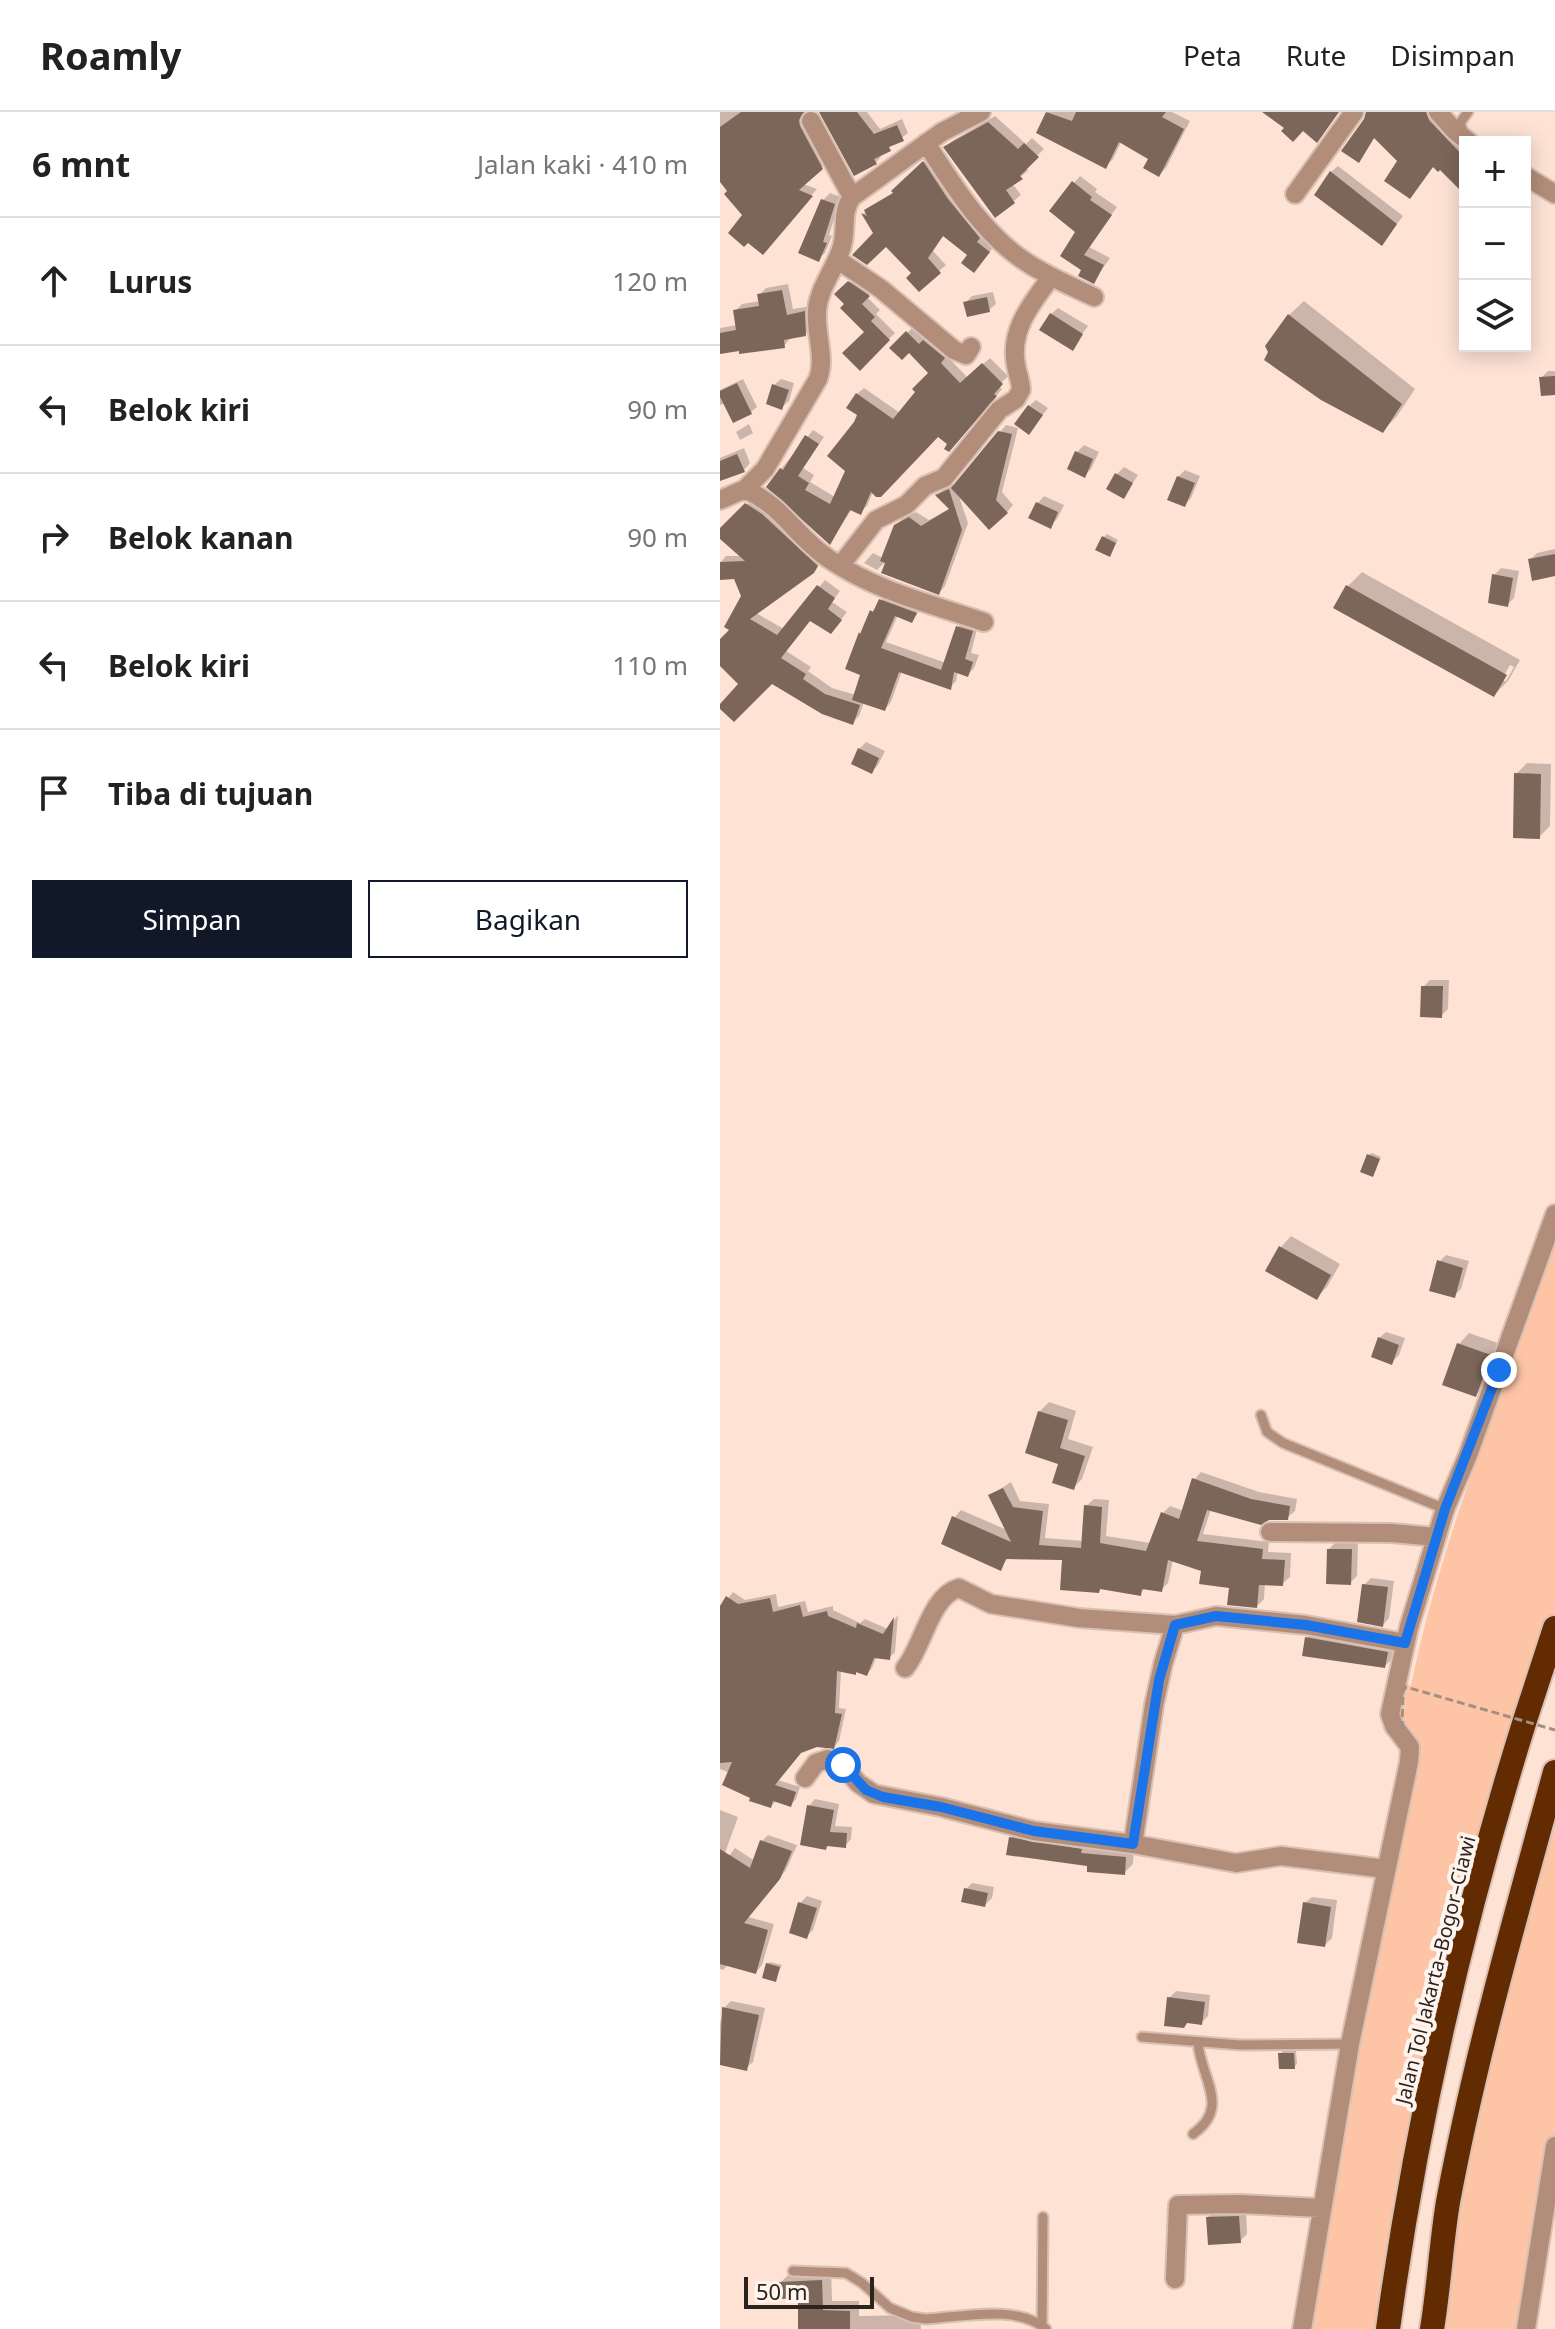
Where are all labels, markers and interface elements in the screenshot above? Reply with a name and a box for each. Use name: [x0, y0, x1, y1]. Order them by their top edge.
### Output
text: Roamly: [40, 29, 182, 81]
text: Peta: [1183, 36, 1242, 74]
text: Rute: [1286, 36, 1346, 74]
text: Disimpan: [1390, 36, 1515, 74]
map controls: [1459, 136, 1531, 352]
button: +: [1459, 136, 1531, 208]
text: 6 mnt: [32, 141, 130, 187]
text: Jalan kaki · 410 m: [477, 146, 688, 182]
button: −: [1459, 208, 1531, 280]
icon: ahead: [32, 259, 76, 303]
text: Lurus: [108, 261, 192, 302]
text: 120 m: [612, 263, 688, 299]
button: layers: [1459, 280, 1531, 352]
icon: left: [32, 387, 76, 431]
text: Belok kiri: [108, 389, 250, 430]
text: 90 m: [627, 391, 688, 427]
icon: right: [32, 515, 76, 559]
text: Belok kanan: [108, 517, 294, 558]
text: 90 m: [627, 519, 688, 555]
icon: left: [32, 643, 76, 687]
text: Belok kiri: [108, 645, 250, 686]
text: 110 m: [612, 647, 688, 683]
icon: arrive: [32, 771, 76, 815]
text: Tiba di tujuan: [108, 773, 313, 814]
button: Simpan: [32, 880, 352, 958]
button: Bagikan: [368, 880, 688, 958]
route end: [1481, 1352, 1517, 1388]
route start: [825, 1747, 861, 1783]
street label: Jalan Tol Jakarta–Bogor–Ciawi: [1388, 1833, 1481, 2109]
scale bar: [744, 2273, 874, 2309]
text: 50 m: [756, 2276, 807, 2306]

